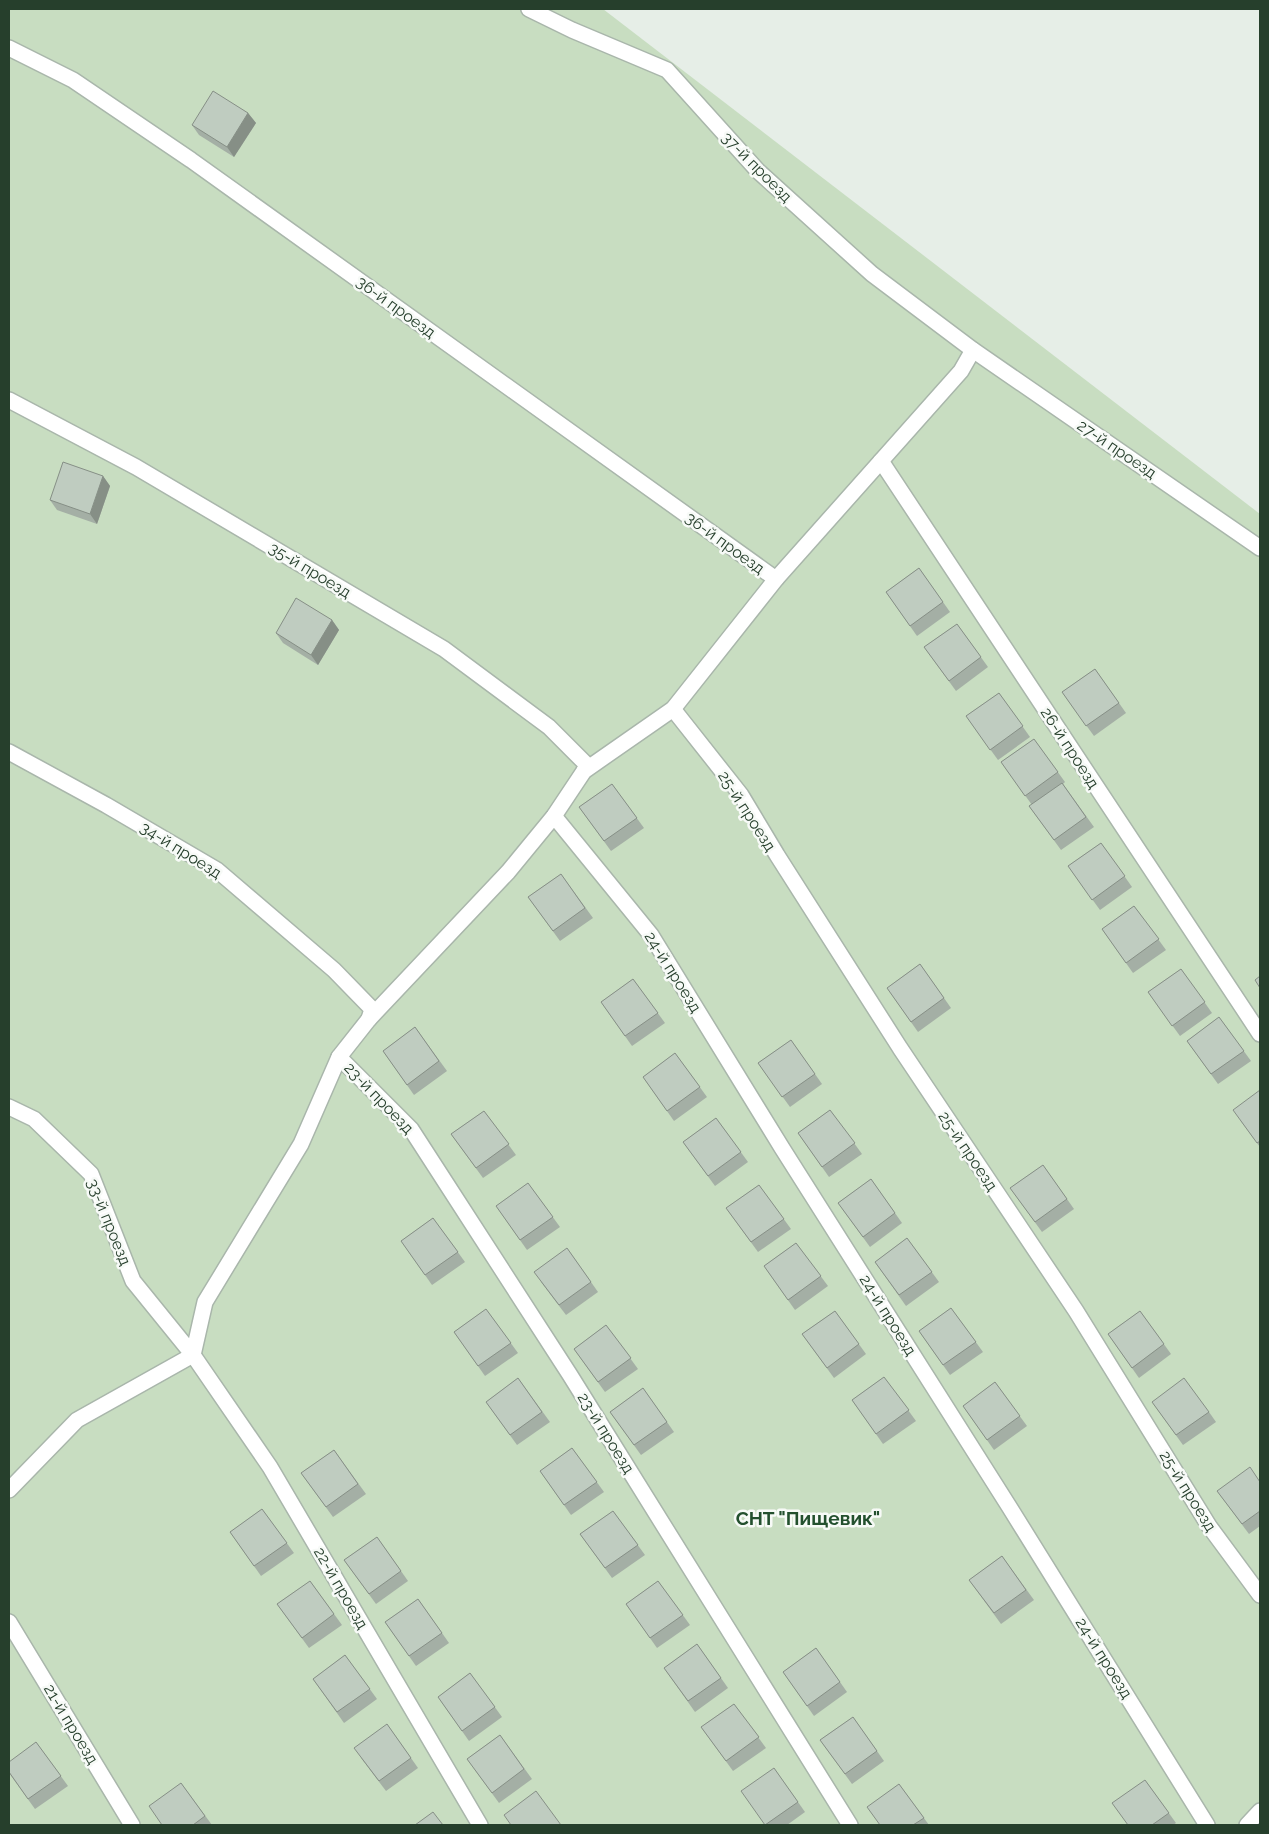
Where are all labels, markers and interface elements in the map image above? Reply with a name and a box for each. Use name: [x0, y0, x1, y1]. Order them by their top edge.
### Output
street label: 37-й проезд: [718, 128, 796, 206]
street label: 36-й проезд: [353, 272, 439, 342]
street label: 27-й проезд: [1074, 416, 1160, 482]
street label: 36-й проезд: [682, 508, 768, 578]
street label: 35-й проезд: [266, 538, 354, 602]
street label: 26-й проезд: [1037, 704, 1103, 792]
street label: 25-й проезд: [714, 767, 780, 855]
street label: 34-й проезд: [137, 818, 225, 882]
street label: 24-й проезд: [641, 928, 705, 1016]
street label: 23-й проезд: [340, 1058, 418, 1138]
street label: 25-й проезд: [934, 1108, 1002, 1194]
street label: 33-й проезд: [83, 1176, 135, 1268]
street label: 24-й проезд: [856, 1271, 920, 1359]
street label: 23-й проезд: [574, 1389, 638, 1477]
street label: 25-й проезд: [1156, 1447, 1220, 1535]
district label: СНТ "Пищевик": [736, 1507, 880, 1529]
street label: 22-й проезд: [310, 1544, 372, 1632]
street label: 24-й проезд: [1072, 1614, 1136, 1702]
street label: 21-й проезд: [40, 1681, 102, 1767]

